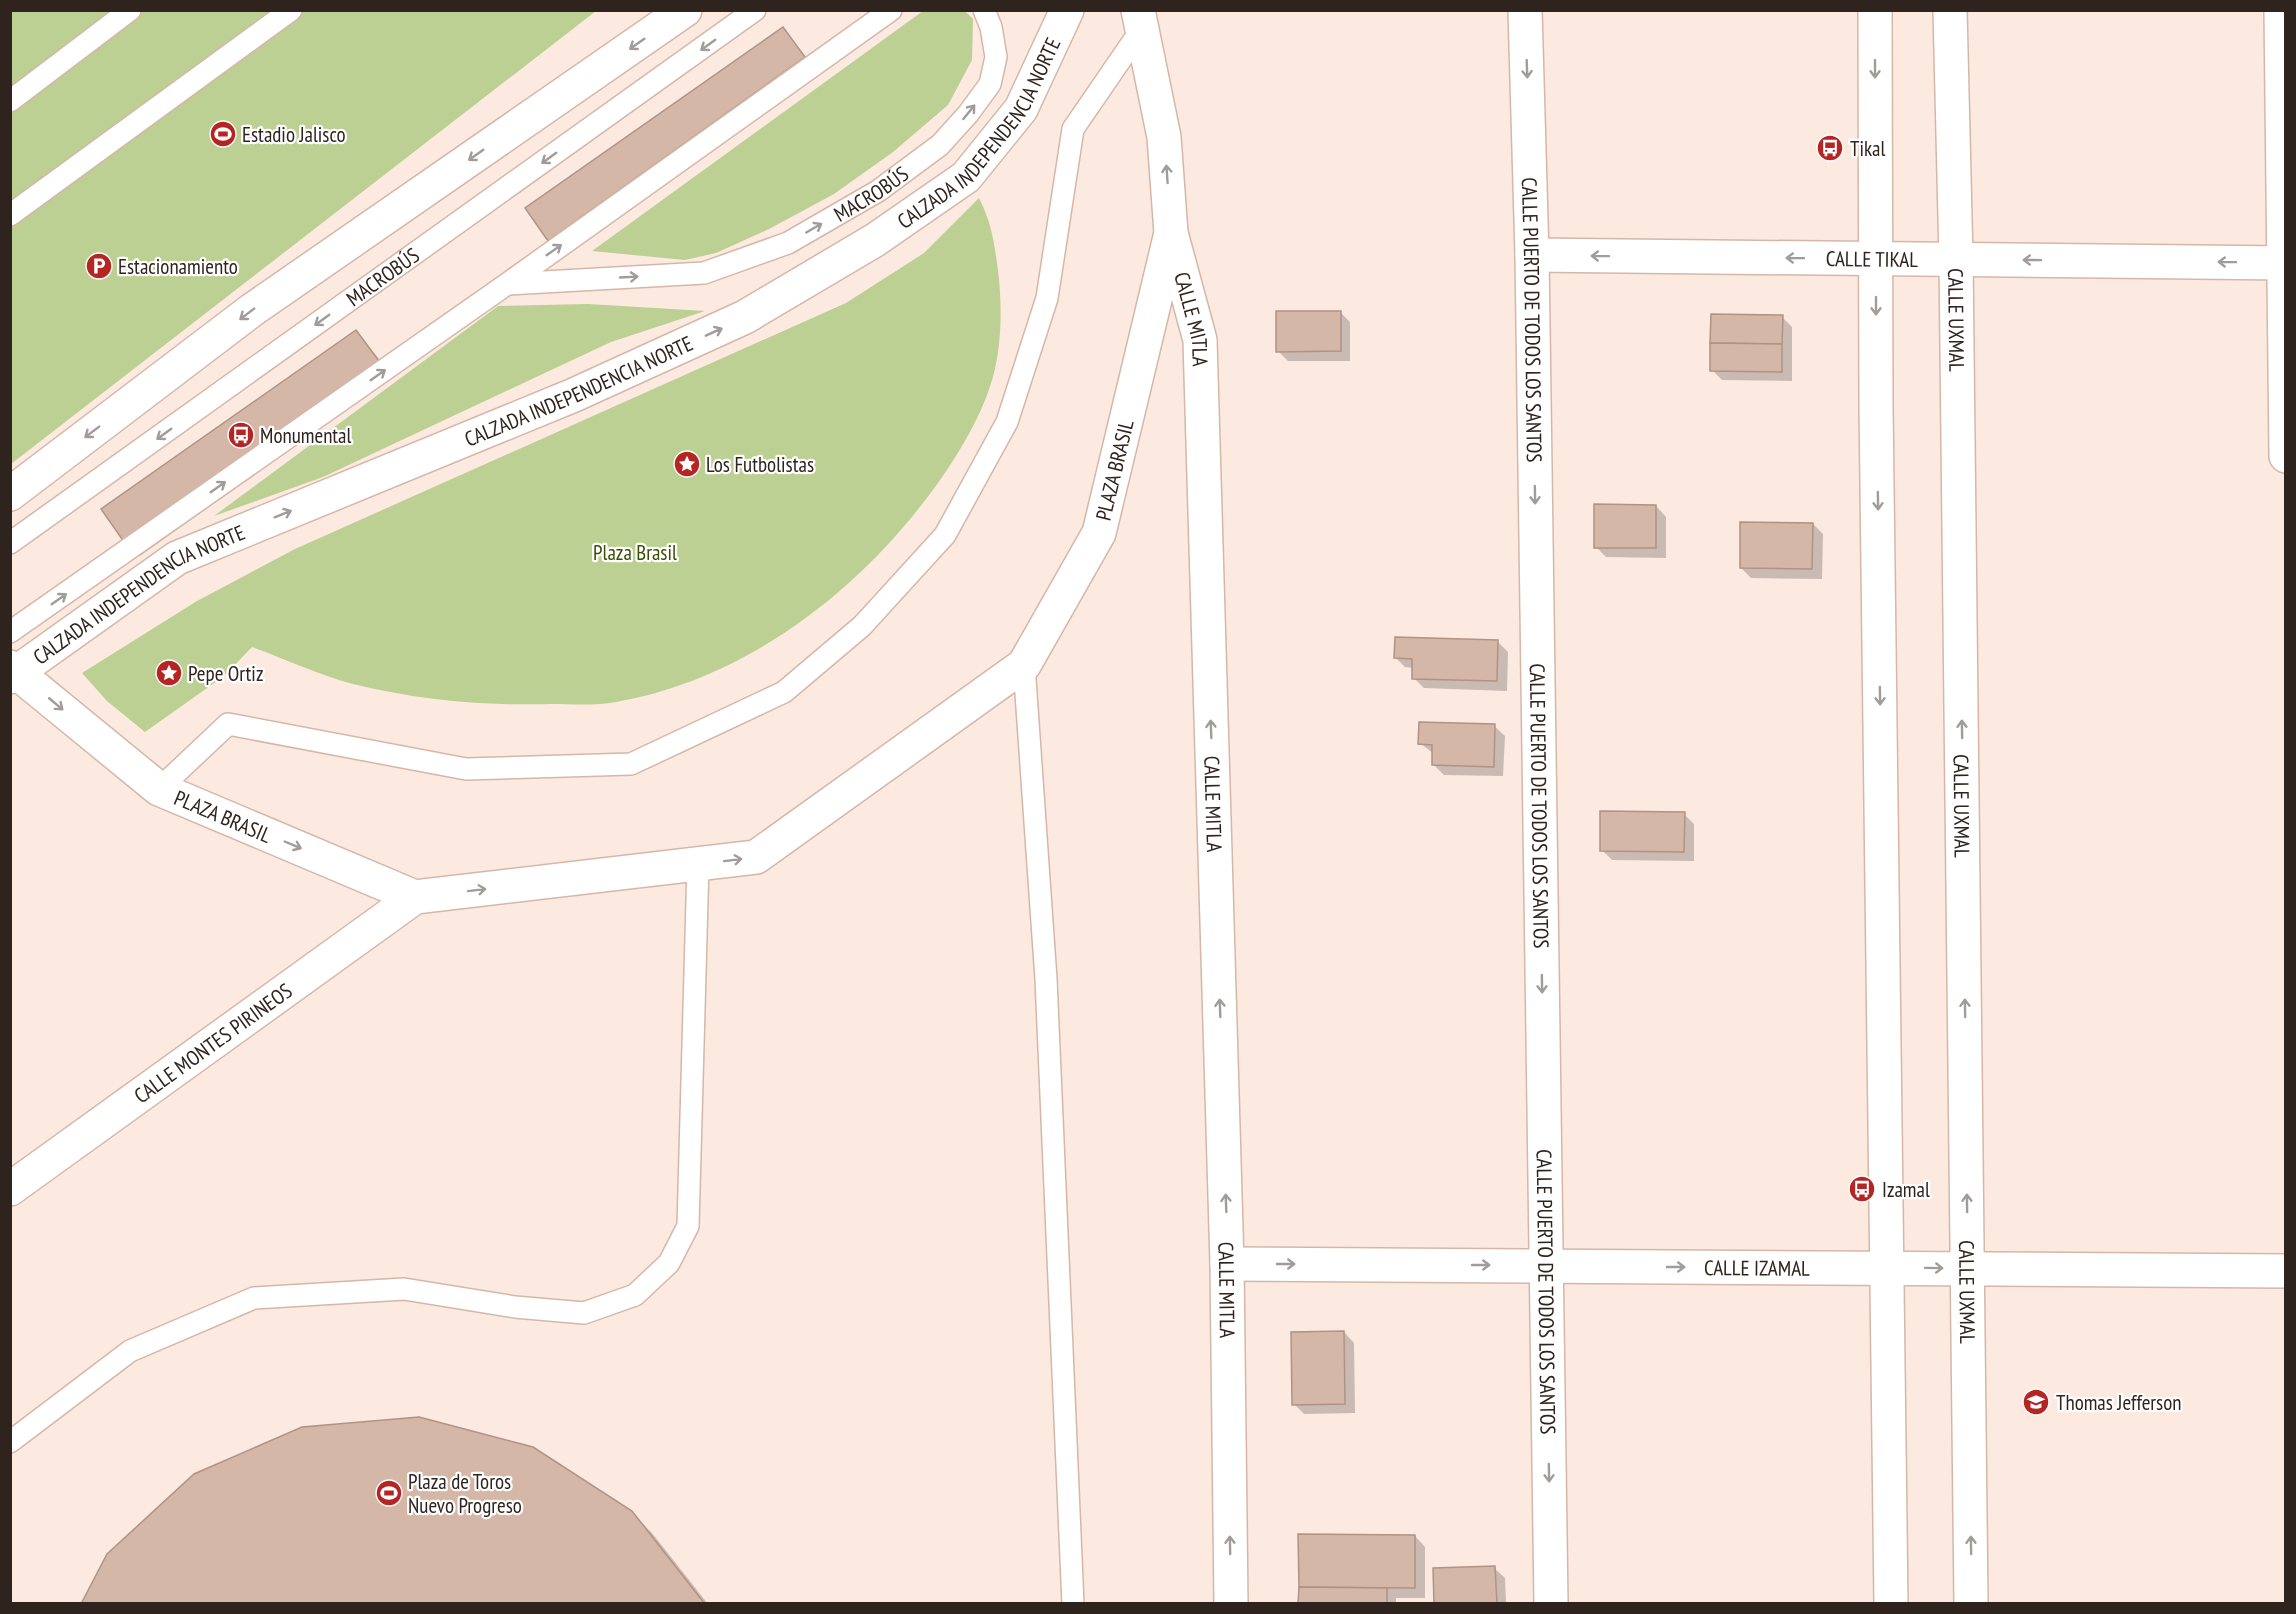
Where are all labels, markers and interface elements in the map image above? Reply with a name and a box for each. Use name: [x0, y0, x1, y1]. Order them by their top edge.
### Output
street label: CALZADA INDEPENDENCIA NORTE: [892, 33, 1066, 234]
one-way arrow: [629, 38, 645, 50]
one-way arrow: [700, 38, 716, 51]
one-way arrow: [1521, 58, 1532, 78]
one-way arrow: [1869, 58, 1881, 78]
one-way arrow: [962, 104, 975, 120]
sports icon: Estadio Jalisco: [208, 119, 238, 149]
place label: Estadio Jalisco: [242, 121, 346, 148]
bus stop icon: Tikal: [1815, 133, 1845, 163]
place label: Tikal: [1850, 135, 1885, 162]
one-way arrow: [469, 149, 485, 161]
one-way arrow: [542, 152, 558, 164]
street label: MACROBÚS: [829, 160, 914, 227]
one-way arrow: [1161, 165, 1172, 185]
street label: CALLE PUERTO DE TODOS LOS SANTOS: [1516, 177, 1548, 463]
one-way arrow: [805, 222, 822, 234]
street label: MACROBÚS: [341, 241, 424, 312]
one-way arrow: [546, 244, 562, 256]
street label: CALLE TIKAL: [1826, 245, 1919, 273]
one-way arrow: [1591, 250, 1611, 262]
parking icon: Estacionamiento: [84, 251, 114, 281]
one-way arrow: [1786, 252, 1806, 264]
place label: Estacionamiento: [118, 253, 238, 280]
one-way arrow: [2023, 254, 2043, 266]
one-way arrow: [2218, 256, 2238, 268]
street label: CALLE UXMAL: [1943, 268, 1971, 372]
street label: CALLE MITLA: [1169, 269, 1214, 367]
one-way arrow: [618, 272, 638, 283]
one-way arrow: [1870, 295, 1882, 315]
one-way arrow: [239, 307, 255, 320]
one-way arrow: [315, 314, 331, 326]
one-way arrow: [704, 325, 722, 337]
street label: CALZADA INDEPENDENCIA NORTE: [460, 329, 697, 452]
one-way arrow: [369, 369, 385, 381]
street label: PLAZA BRASIL: [1089, 417, 1139, 523]
bus stop icon: Monumental: [226, 420, 256, 450]
place label: Monumental: [260, 422, 352, 449]
one-way arrow: [84, 426, 100, 439]
one-way arrow: [156, 428, 172, 440]
place icon: Los Futbolistas: [672, 449, 702, 479]
place label: Los Futbolistas: [706, 451, 814, 478]
one-way arrow: [210, 481, 226, 493]
one-way arrow: [1529, 484, 1541, 504]
one-way arrow: [1872, 490, 1883, 510]
one-way arrow: [273, 508, 292, 519]
street label: CALZADA INDEPENDENCIA NORTE: [27, 518, 249, 670]
park label: Plaza Brasil: [593, 539, 677, 566]
one-way arrow: [50, 593, 66, 605]
place icon: Pepe Ortiz: [154, 658, 184, 688]
place label: Pepe Ortiz: [188, 660, 263, 687]
street label: CALLE PUERTO DE TODOS LOS SANTOS: [1524, 663, 1555, 949]
one-way arrow: [1874, 685, 1886, 705]
one-way arrow: [48, 697, 64, 710]
one-way arrow: [1206, 720, 1217, 740]
one-way arrow: [1956, 720, 1967, 740]
street label: CALLE UXMAL: [1948, 754, 1976, 858]
street label: CALLE MITLA: [1199, 755, 1228, 853]
street label: PLAZA BRASIL: [170, 784, 276, 848]
one-way arrow: [283, 840, 301, 852]
one-way arrow: [723, 854, 742, 865]
one-way arrow: [466, 884, 486, 895]
one-way arrow: [1536, 973, 1548, 993]
street label: CALLE MONTES PIRINEOS: [129, 977, 297, 1109]
one-way arrow: [1214, 999, 1225, 1019]
one-way arrow: [1959, 999, 1970, 1019]
street label: CALLE PUERTO DE TODOS LOS SANTOS: [1531, 1149, 1562, 1435]
bus stop icon: Izamal: [1847, 1174, 1877, 1204]
place label: Izamal: [1882, 1176, 1930, 1203]
one-way arrow: [1220, 1194, 1231, 1214]
one-way arrow: [1961, 1194, 1973, 1214]
street label: CALLE UXMAL: [1953, 1240, 1982, 1344]
street label: CALLE MITLA: [1213, 1241, 1241, 1338]
street label: CALLE IZAMAL: [1704, 1254, 1810, 1281]
one-way arrow: [1275, 1258, 1295, 1270]
one-way arrow: [1470, 1259, 1490, 1271]
one-way arrow: [1665, 1261, 1685, 1273]
one-way arrow: [1923, 1262, 1943, 1274]
school or university icon: Thomas Jefferson: [2021, 1387, 2051, 1417]
place label: Thomas Jefferson: [2056, 1389, 2182, 1416]
one-way arrow: [1543, 1462, 1555, 1482]
place label: Plaza de Toros Nuevo Progreso: [408, 1468, 522, 1519]
sports icon: Plaza de Toros Nuevo Progreso: [374, 1478, 404, 1508]
one-way arrow: [1224, 1536, 1236, 1556]
one-way arrow: [1965, 1536, 1977, 1556]

